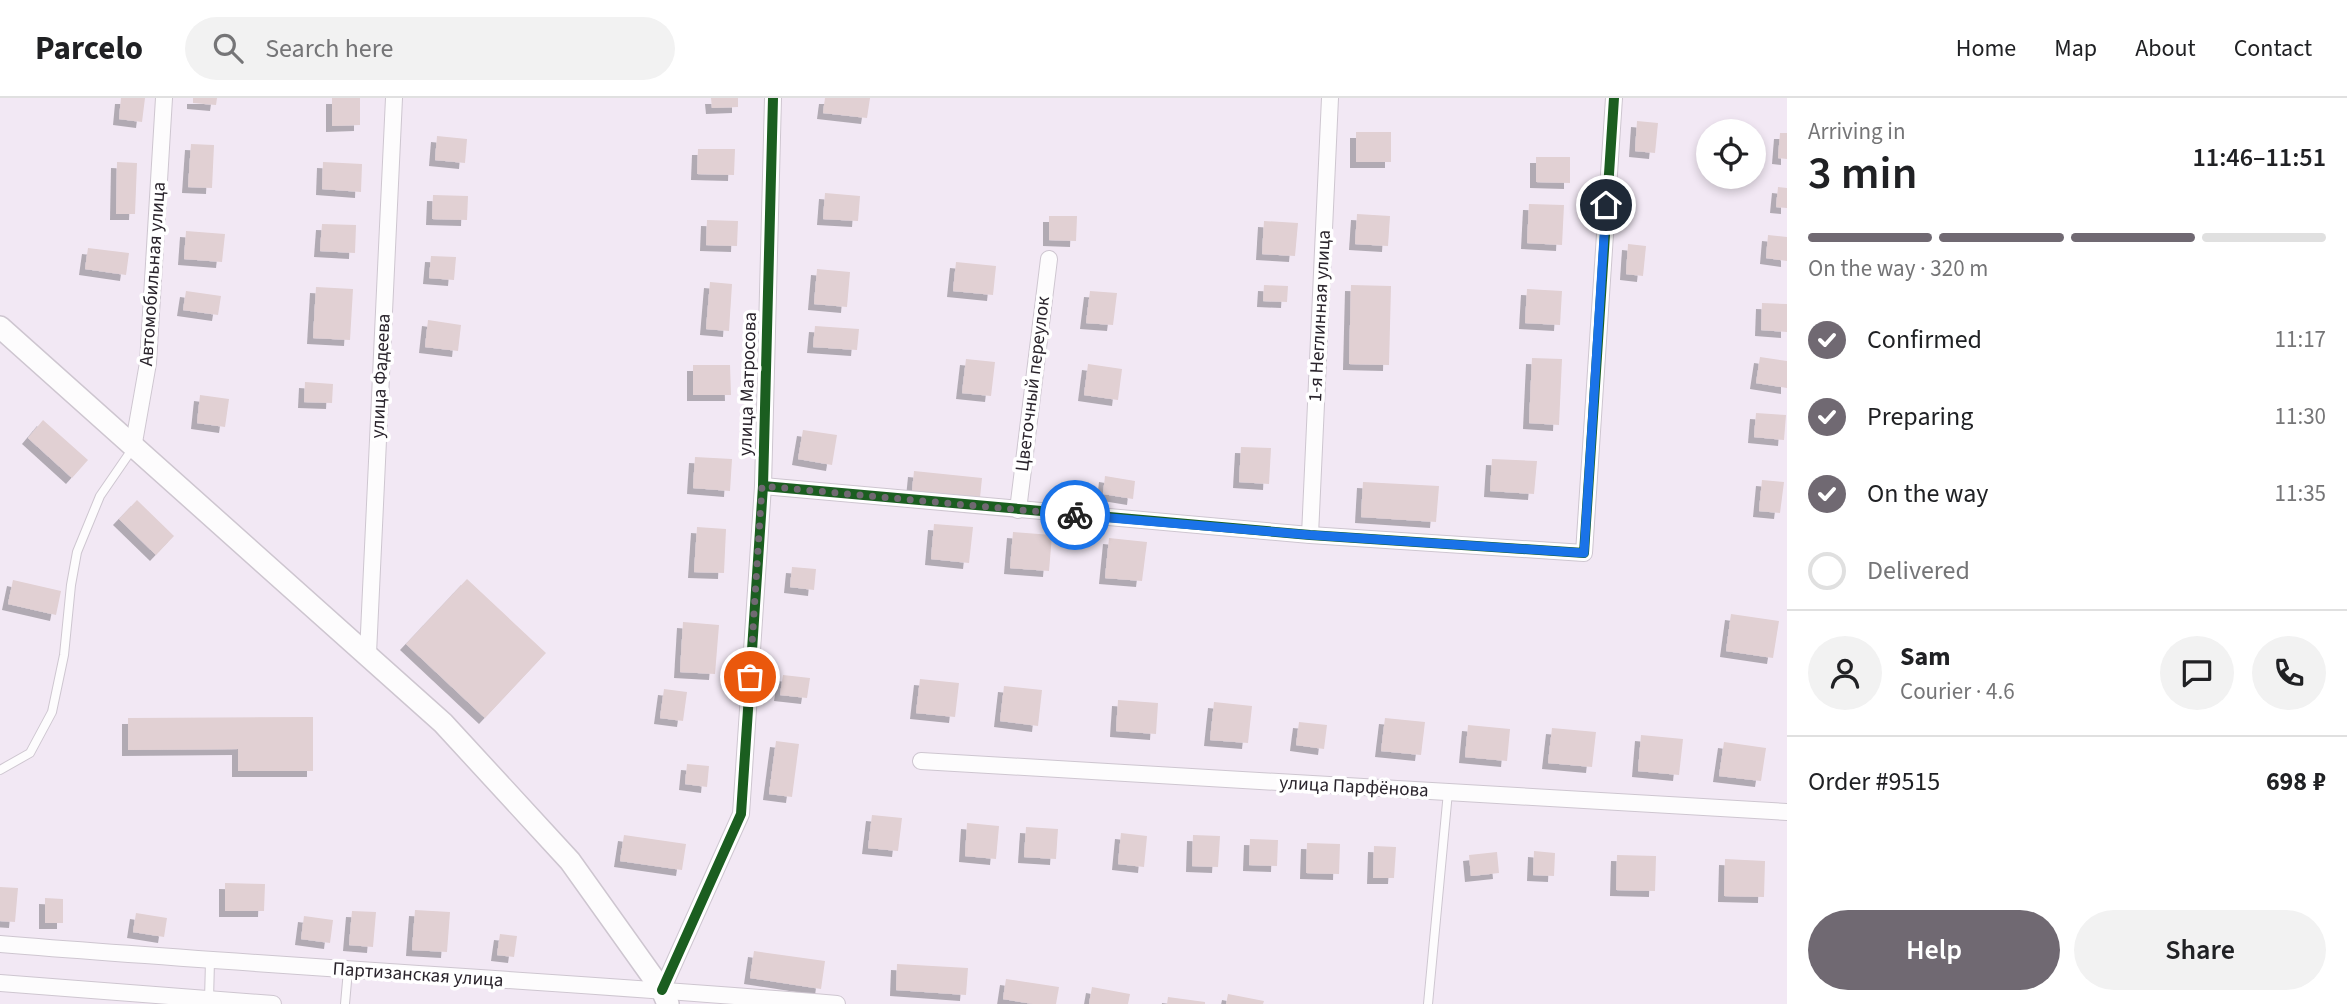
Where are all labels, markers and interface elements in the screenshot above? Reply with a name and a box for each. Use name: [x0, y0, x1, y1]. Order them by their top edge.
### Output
search box: [185, 17, 675, 80]
text: Parcelo: [35, 25, 143, 72]
icon: search: [209, 29, 247, 67]
text: Search here: [265, 30, 393, 67]
text: Home: [1956, 31, 2016, 66]
text: Map: [2054, 31, 2097, 66]
text: About: [2135, 31, 2196, 66]
text: Contact: [2234, 31, 2312, 66]
text: Arriving in: [1808, 115, 1906, 148]
map controls: [1696, 119, 1766, 189]
button: locate: [1696, 119, 1766, 189]
text: 11:46–11:51: [2193, 139, 2326, 176]
text: 3 min: [1808, 141, 1917, 206]
pin: [1576, 175, 1636, 235]
street label: Автомобильная улица: [133, 181, 173, 367]
icon: home: [1587, 186, 1625, 224]
street label: 1-я Неглинная улица: [1302, 229, 1338, 403]
text: On the way · 320 m: [1808, 252, 1988, 285]
street label: Цветочный переулок: [1009, 294, 1057, 473]
street label: улица Матросова: [732, 312, 764, 456]
street label: улица Фадеева: [364, 313, 398, 439]
icon: check: [1808, 321, 1846, 359]
text: Confirmed: [1867, 321, 1982, 358]
text: 11:17: [2275, 323, 2326, 356]
icon: check: [1808, 398, 1846, 436]
text: Preparing: [1867, 398, 1973, 435]
text: 11:30: [2275, 400, 2326, 433]
icon: check: [1808, 475, 1846, 513]
text: On the way: [1867, 475, 1988, 512]
text: 11:35: [2275, 477, 2326, 510]
courier: [1040, 480, 1110, 550]
icon: bike: [1056, 496, 1094, 534]
text: Delivered: [1867, 552, 1970, 589]
button: person: [1808, 636, 1882, 710]
button: chat: [2160, 636, 2234, 710]
button: phone: [2252, 636, 2326, 710]
text: Sam: [1900, 638, 1950, 675]
pin: [720, 647, 780, 707]
icon: bag: [731, 658, 769, 696]
text: Courier · 4.6: [1900, 675, 2015, 708]
text: Order #9515: [1808, 763, 1940, 800]
text: 698 ₽: [2266, 763, 2326, 800]
street label: улица Парфёнова: [1279, 770, 1429, 804]
button: Help: [1808, 910, 2060, 990]
button: Share: [2074, 910, 2326, 990]
street label: Партизанская улица: [332, 956, 504, 994]

